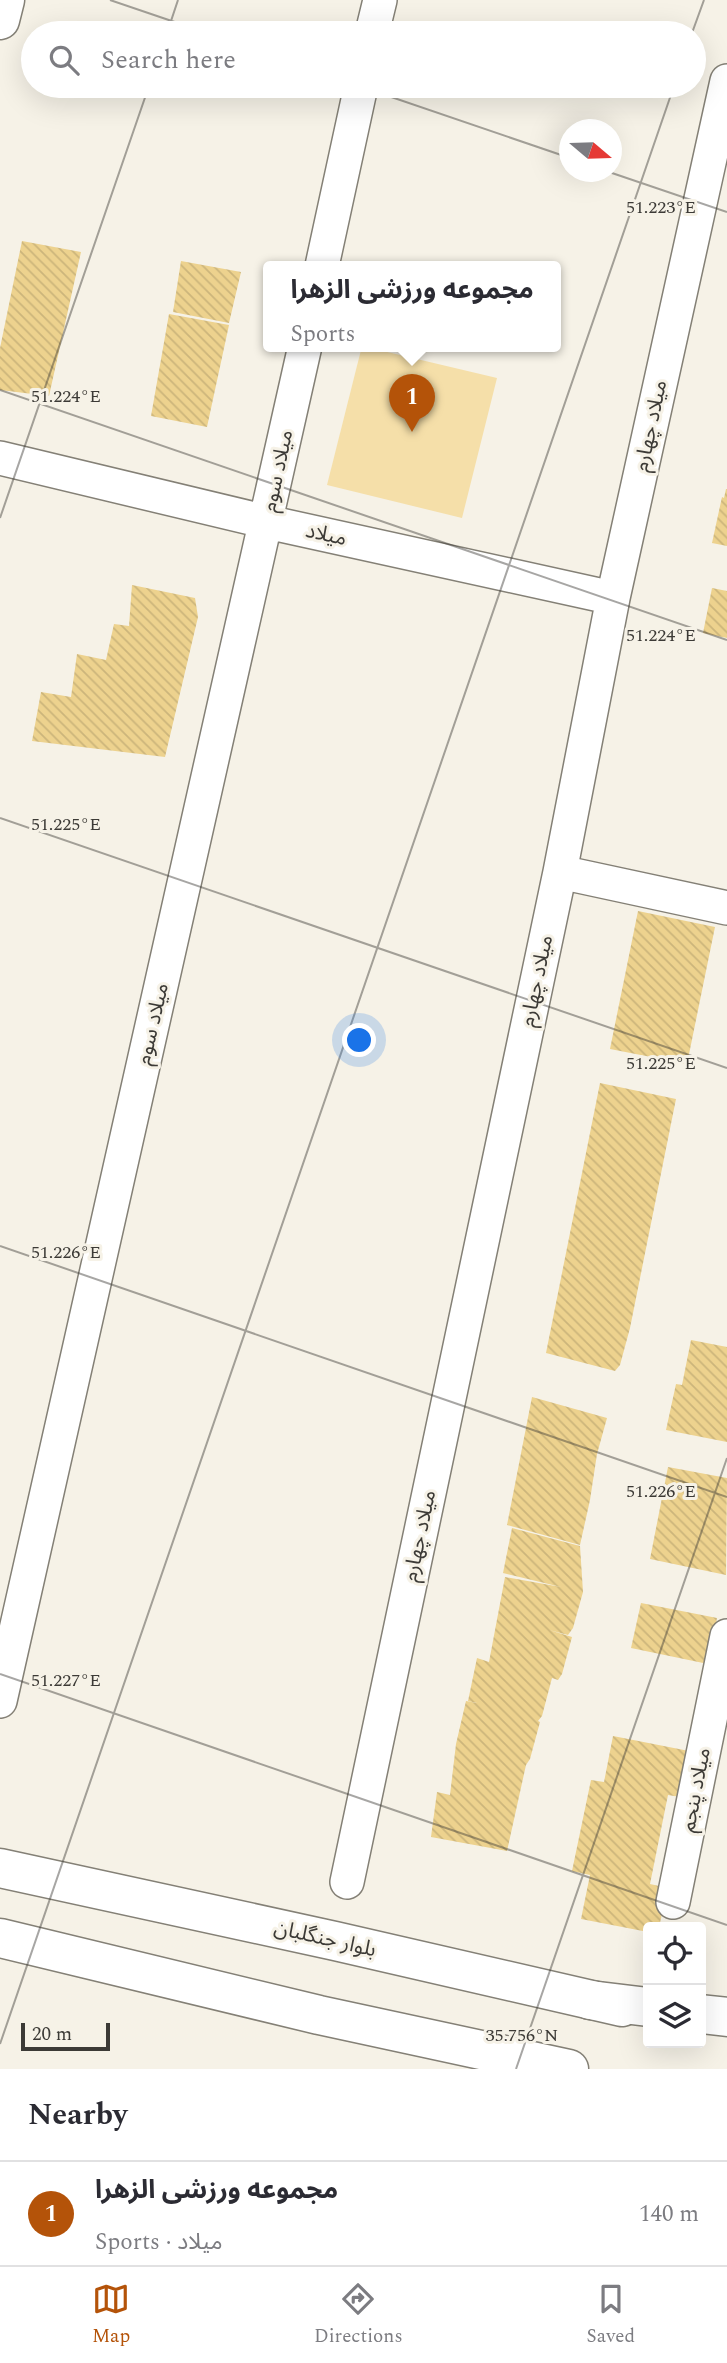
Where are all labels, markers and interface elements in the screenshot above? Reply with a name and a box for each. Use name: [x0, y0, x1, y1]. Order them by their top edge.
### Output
search box: [21, 21, 706, 98]
text: Search here: [101, 40, 236, 80]
icon: search: [45, 41, 83, 79]
north arrow: [559, 119, 622, 182]
text: 51.223°E: [626, 194, 696, 221]
popup: [263, 261, 561, 352]
text: مجموعه ورزشی الزهرا: [290, 270, 534, 310]
text: Sports: [290, 317, 355, 352]
pin: 1: [389, 374, 435, 432]
street label: میلاد چهارم: [626, 377, 676, 475]
text: 51.224°E: [31, 383, 101, 410]
street label: میلاد سوم: [254, 427, 302, 515]
street label: میلاد: [302, 515, 350, 555]
text: 51.224°E: [626, 622, 696, 649]
text: 51.225°E: [31, 811, 101, 838]
street label: میلاد چهارم: [512, 932, 562, 1030]
street label: میلاد سوم: [128, 980, 178, 1068]
your location: [342, 1023, 376, 1057]
text: 51.225°E: [626, 1050, 696, 1077]
text: 51.226°E: [31, 1239, 101, 1266]
text: 51.226°E: [626, 1478, 696, 1505]
street label: میلاد چهارم: [395, 1487, 445, 1585]
text: 51.227°E: [31, 1667, 101, 1694]
street label: میلاد پنجم: [672, 1745, 720, 1835]
street label: بلوار جنگلبان: [271, 1912, 379, 1966]
map controls: [643, 1922, 706, 2048]
button: locate: [643, 1922, 706, 1985]
button: layers: [643, 1985, 706, 2048]
scale bar: [21, 2020, 110, 2052]
text: 20 m: [32, 2020, 72, 2049]
text: 35.756°N: [486, 2022, 558, 2049]
text: Nearby: [28, 2092, 127, 2138]
text: مجموعه ورزشی الزهرا: [95, 2170, 338, 2210]
text: 1: [45, 2197, 57, 2232]
text: 140 m: [639, 2197, 699, 2232]
text: Sports · میلاد: [95, 2225, 223, 2260]
tab: Map: [92, 2280, 130, 2351]
tab: Directions: [314, 2280, 403, 2351]
tab: Saved: [586, 2280, 635, 2351]

